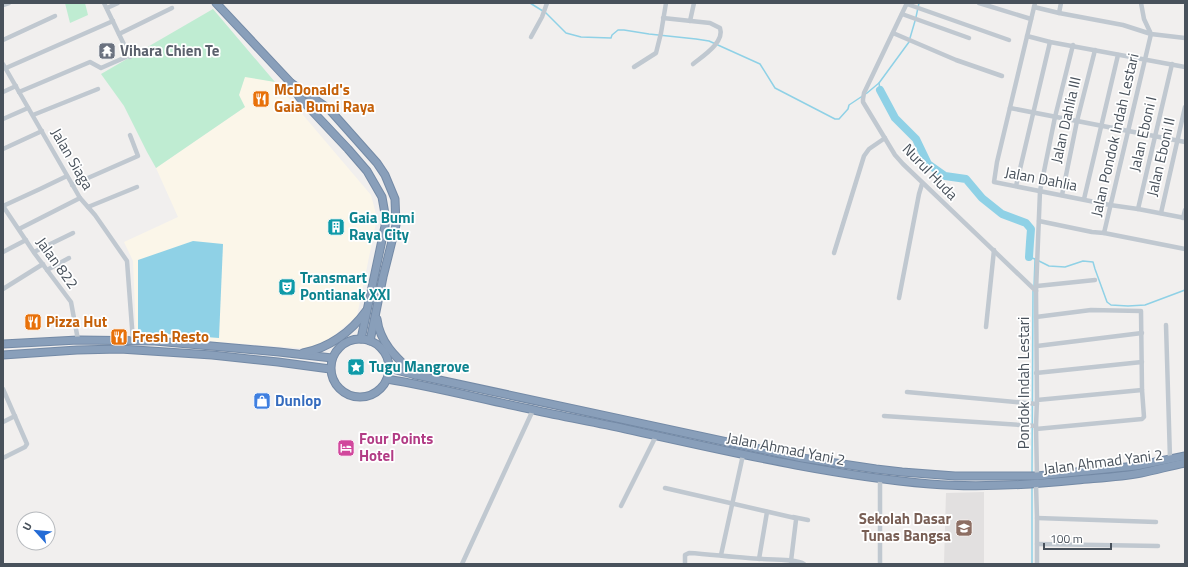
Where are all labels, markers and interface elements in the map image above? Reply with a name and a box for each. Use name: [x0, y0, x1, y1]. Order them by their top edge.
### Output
place label: Vihara Chien Te: [120, 39, 220, 62]
temple icon: Vihara Chien Te: [97, 41, 117, 61]
street label: Jalan Pondok Indah Lestari: [1085, 51, 1144, 219]
street label: Jalan Dahlia III: [1044, 74, 1087, 165]
place label: McDonald's Gaia Bumi Raya: [274, 78, 375, 118]
restaurant icon: McDonald's Gaia Bumi Raya: [251, 89, 271, 109]
street label: Jalan Eboni I: [1123, 94, 1162, 174]
street label: Jalan Eboni II: [1140, 115, 1181, 199]
street label: Jalan Siaga: [45, 123, 100, 195]
street label: Nurul Huda: [897, 138, 964, 206]
street label: Jalan Dahlia: [1003, 160, 1080, 197]
place label: Gaia Bumi Raya City: [349, 206, 415, 246]
building icon: Gaia Bumi Raya City: [326, 217, 346, 237]
street label: Jalan 822: [31, 232, 84, 293]
place label: Transmart Pontianak XXI: [300, 266, 390, 306]
theatre icon: Transmart Pontianak XXI: [277, 277, 297, 297]
place label: Pizza Hut: [46, 310, 108, 333]
restaurant icon: Pizza Hut: [23, 312, 43, 332]
street label: Pondok Indah Lestari: [1012, 317, 1035, 449]
place label: Fresh Resto: [132, 325, 209, 348]
restaurant icon: Fresh Resto: [109, 327, 129, 347]
place label: Tugu Mangrove: [369, 355, 470, 378]
place icon: Tugu Mangrove: [346, 357, 366, 377]
place label: Dunlop: [275, 389, 321, 412]
shop icon: Dunlop: [252, 391, 272, 411]
street label: Jalan Ahmad Yani 2: [725, 426, 847, 471]
place label: Four Points Hotel: [359, 427, 433, 467]
hotel icon: Four Points Hotel: [336, 438, 356, 458]
street label: Jalan Ahmad Yani 2: [1042, 443, 1164, 480]
place label: Sekolah Dasar Tunas Bangsa: [859, 507, 951, 547]
north arrow: [16, 511, 56, 551]
school or university icon: Sekolah Dasar Tunas Bangsa: [954, 518, 974, 538]
text: U: [18, 520, 36, 533]
scale bar: [1044, 525, 1111, 551]
text: 100 m: [1050, 529, 1083, 548]

